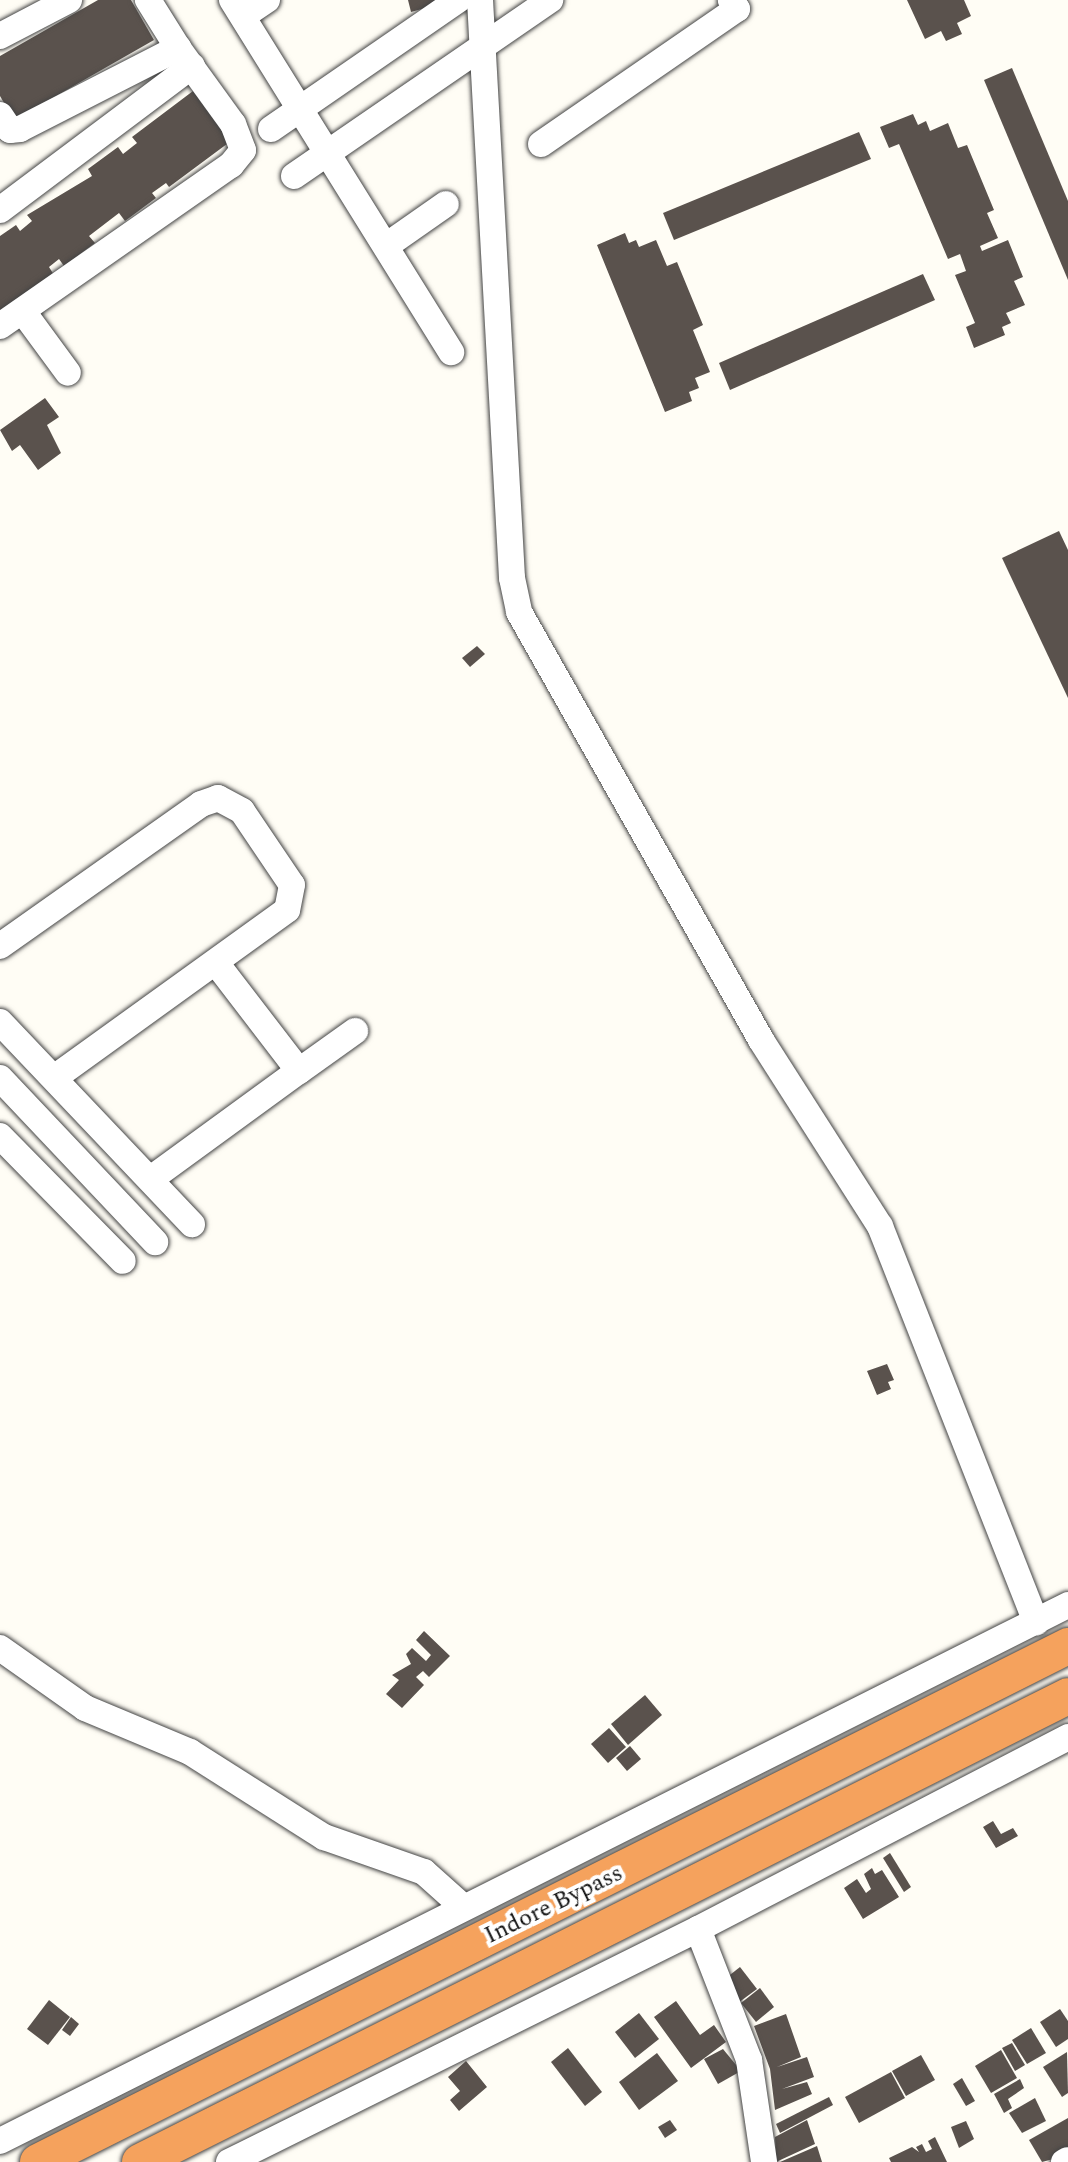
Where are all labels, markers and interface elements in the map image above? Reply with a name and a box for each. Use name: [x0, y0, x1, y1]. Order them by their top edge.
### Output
street label: Indore Bypass: [480, 1859, 628, 1951]

